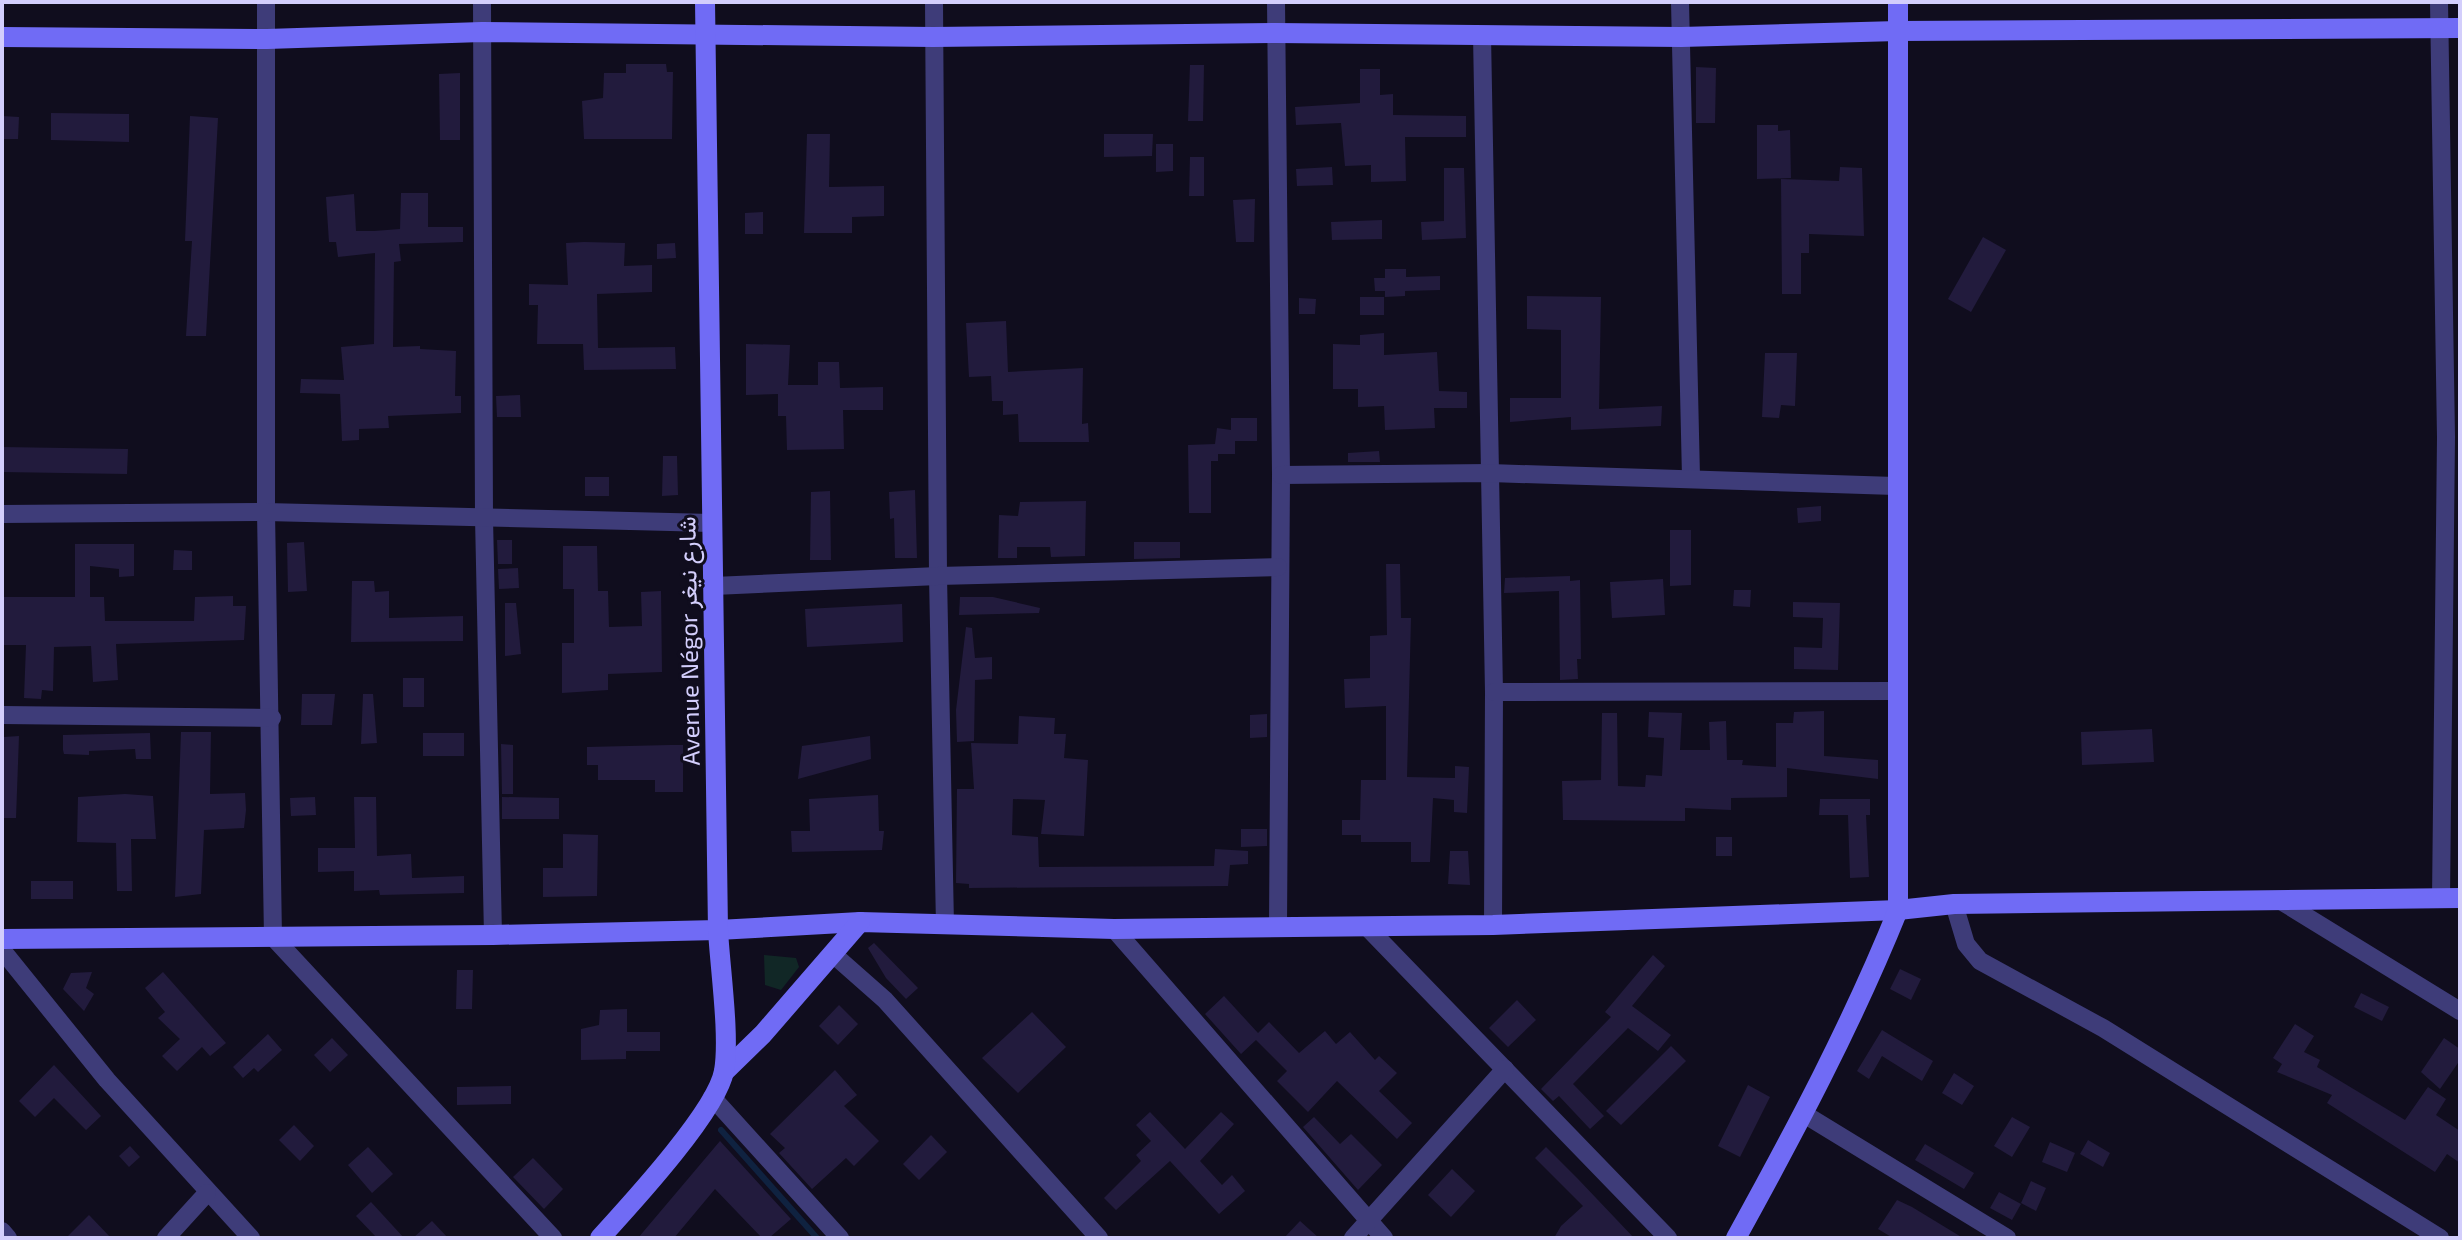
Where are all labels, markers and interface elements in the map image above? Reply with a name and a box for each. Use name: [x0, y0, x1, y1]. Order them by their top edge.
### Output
street label: Avenue Négor شارع نيغر: [671, 516, 708, 766]

